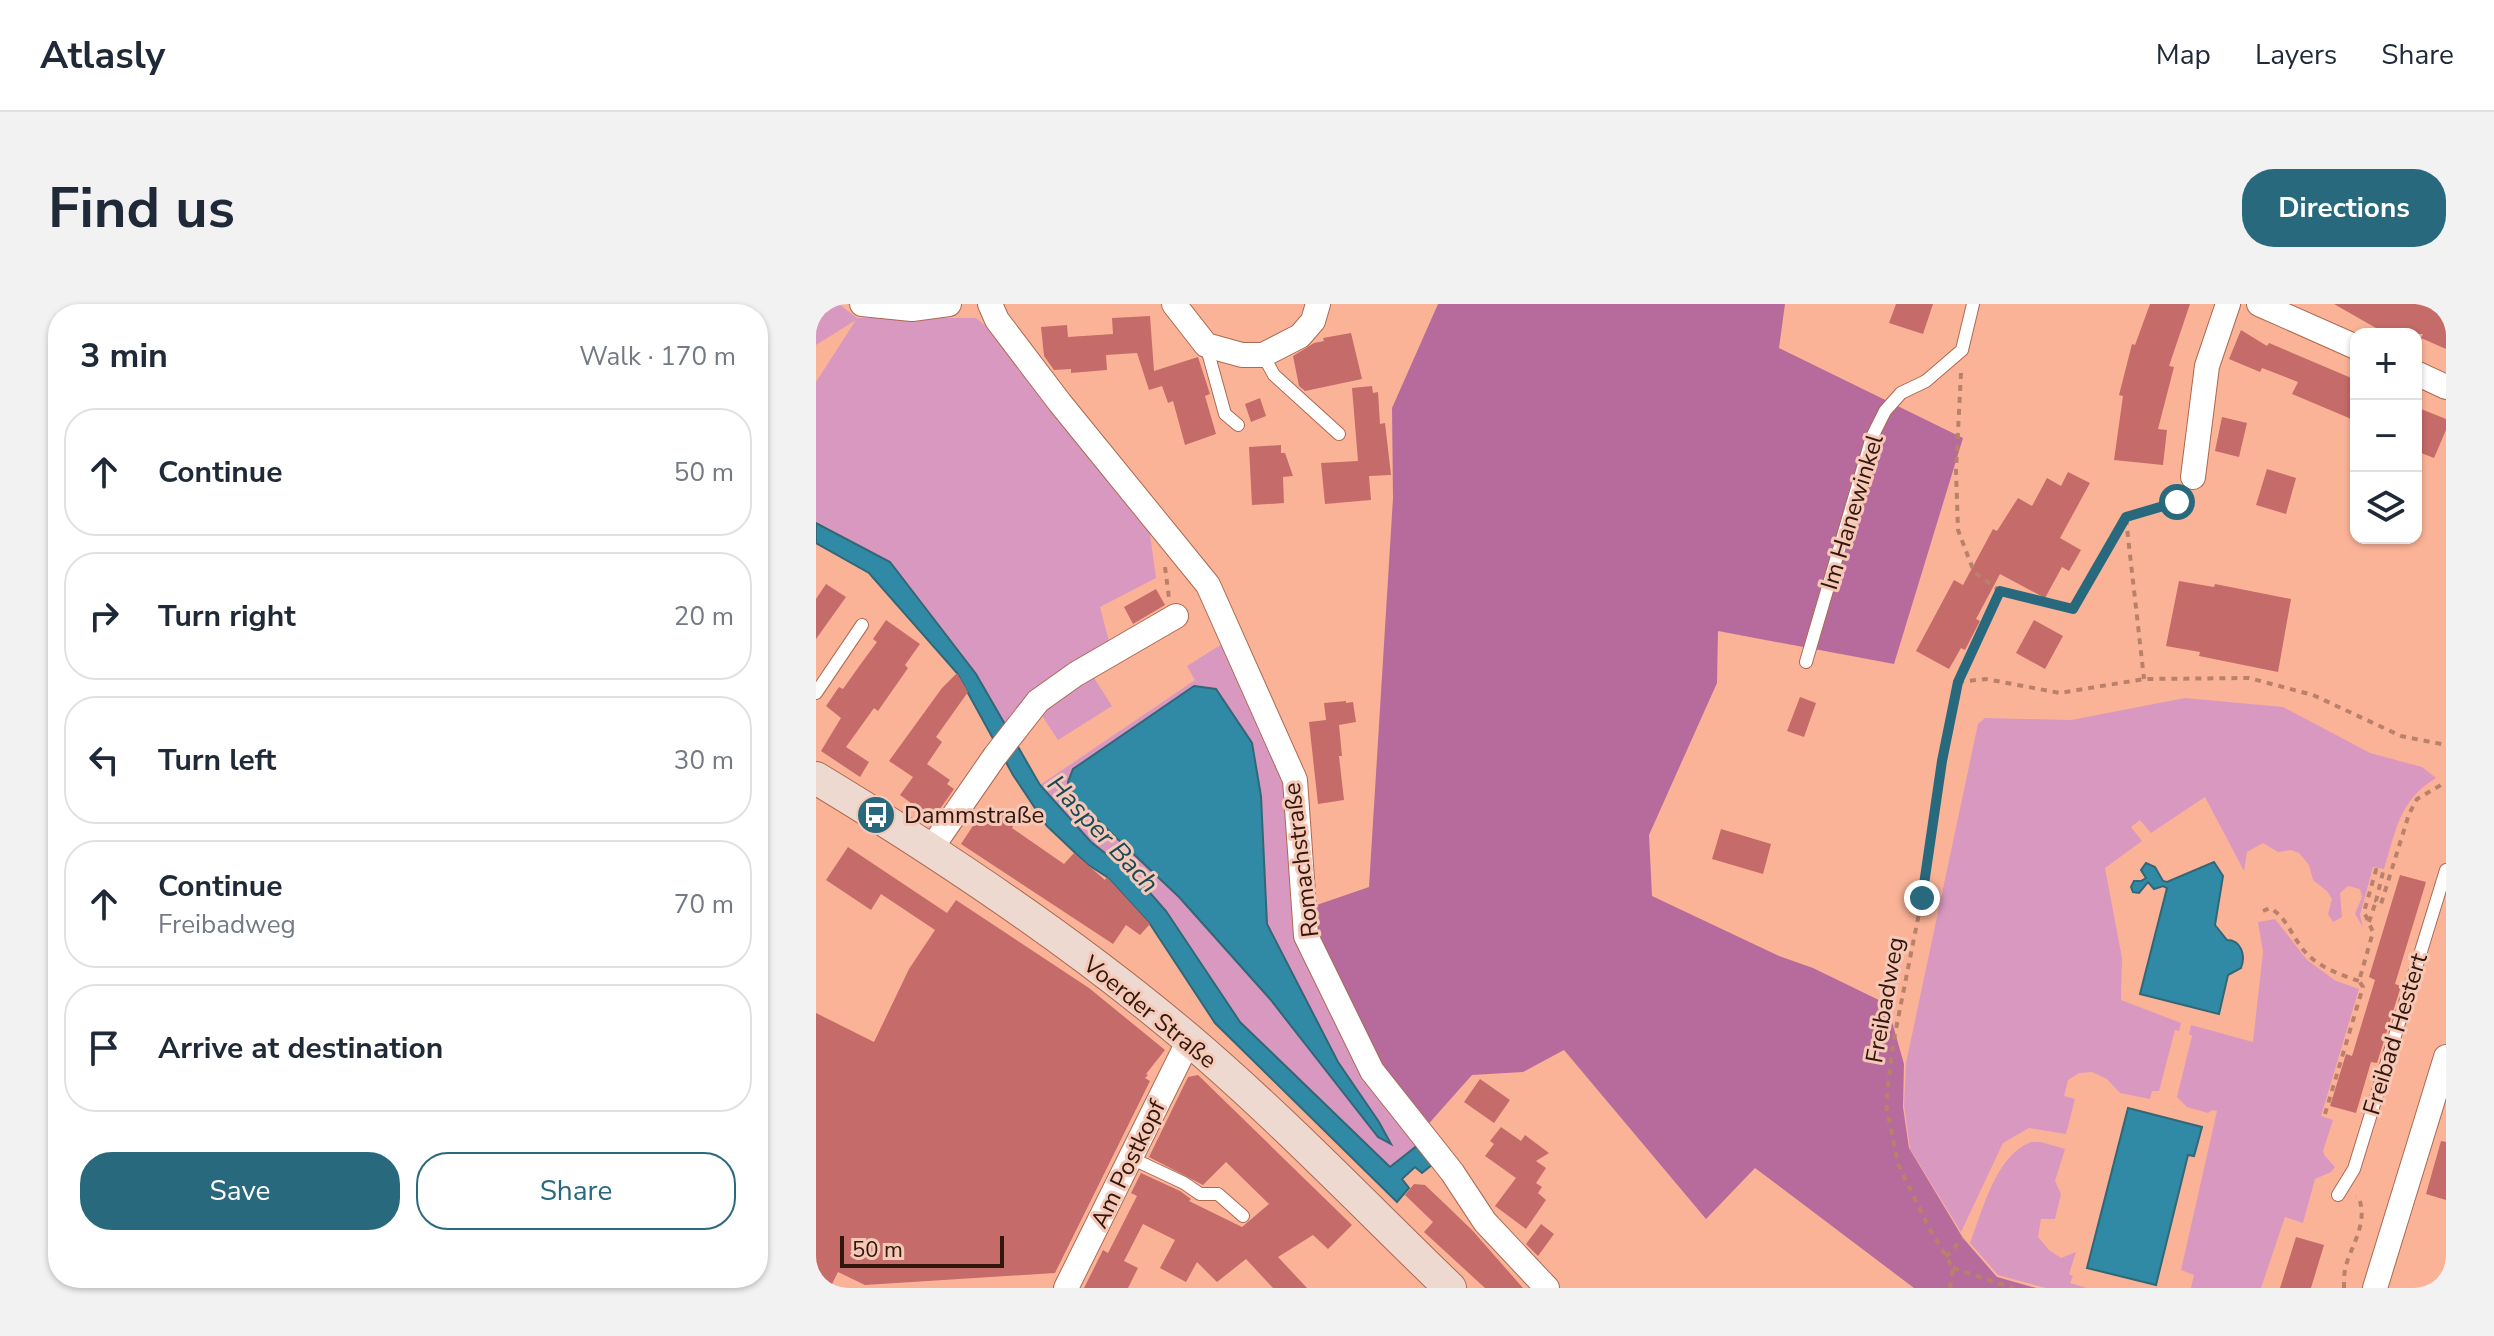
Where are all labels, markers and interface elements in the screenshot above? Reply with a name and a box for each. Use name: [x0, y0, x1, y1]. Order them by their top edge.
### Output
text: Atlasly: [40, 30, 165, 81]
text: Map: [2156, 36, 2211, 74]
text: Layers: [2255, 36, 2337, 74]
text: Share: [2381, 36, 2454, 74]
button: Directions: [2242, 169, 2446, 247]
text: Find us: [48, 170, 235, 247]
map controls: [2350, 328, 2422, 544]
button: +: [2350, 328, 2422, 400]
text: 3 min: [80, 333, 168, 379]
text: Walk · 170 m: [579, 339, 736, 374]
button: −: [2350, 400, 2422, 472]
street label: Im Hanewinkel: [1813, 430, 1891, 594]
icon: ahead: [82, 450, 126, 494]
text: Continue: [158, 452, 283, 493]
text: 50 m: [674, 455, 734, 490]
button: layers: [2350, 472, 2422, 544]
route start: [2159, 484, 2195, 520]
icon: right: [82, 594, 126, 638]
text: Turn right: [158, 596, 296, 637]
text: 20 m: [674, 599, 734, 634]
icon: left: [82, 738, 126, 782]
text: Turn left: [158, 740, 276, 781]
text: 30 m: [674, 743, 734, 778]
water label: Hasper Bach: [1039, 767, 1167, 901]
street label: Romachstraße: [1276, 781, 1326, 939]
bus stop icon: Dammstraße: [855, 794, 897, 836]
place label: Dammstraße: [904, 799, 1044, 831]
text: Continue: [158, 866, 283, 907]
route end: [1904, 880, 1940, 916]
icon: ahead: [82, 882, 126, 926]
text: 70 m: [674, 887, 734, 922]
text: Freibadweg: [158, 907, 296, 942]
street label: Freibadweg: [1858, 935, 1912, 1065]
street label: Voerder Straße: [1076, 948, 1223, 1076]
street label: Freibad Hestert: [2355, 949, 2435, 1119]
icon: arrive: [82, 1026, 126, 1070]
text: Arrive at destination: [158, 1028, 443, 1069]
street label: Am Postkopf: [1083, 1094, 1173, 1233]
button: Save: [80, 1152, 400, 1230]
button: Share: [416, 1152, 736, 1230]
scale bar: [840, 1232, 1004, 1268]
text: 50 m: [852, 1235, 903, 1265]

